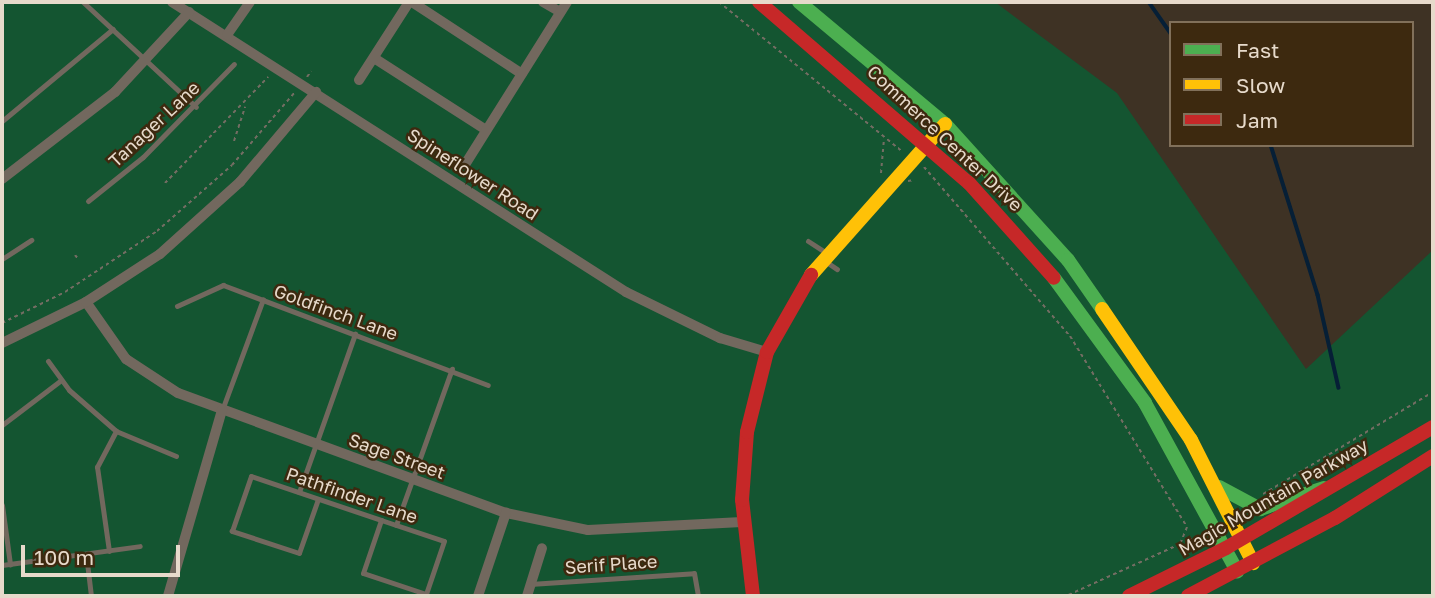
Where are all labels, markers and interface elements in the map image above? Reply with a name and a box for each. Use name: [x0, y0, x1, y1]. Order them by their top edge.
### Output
legend: [1169, 21, 1414, 147]
text: Fast: [1236, 37, 1279, 63]
street label: Commerce Center Drive: [863, 60, 1027, 216]
text: Slow: [1236, 72, 1285, 98]
street label: Tanager Lane: [104, 77, 204, 171]
text: Jam: [1236, 107, 1278, 133]
street label: Spineflower Road: [403, 124, 543, 224]
street label: Goldfinch Lane: [271, 280, 401, 344]
street label: Sage Street: [346, 429, 448, 483]
street label: Magic Mountain Parkway: [1175, 434, 1371, 560]
street label: Pathfinder Lane: [283, 462, 421, 528]
scale bar: [24, 532, 184, 576]
text: 100 m: [34, 544, 94, 570]
street label: Serif Place: [564, 550, 658, 578]

